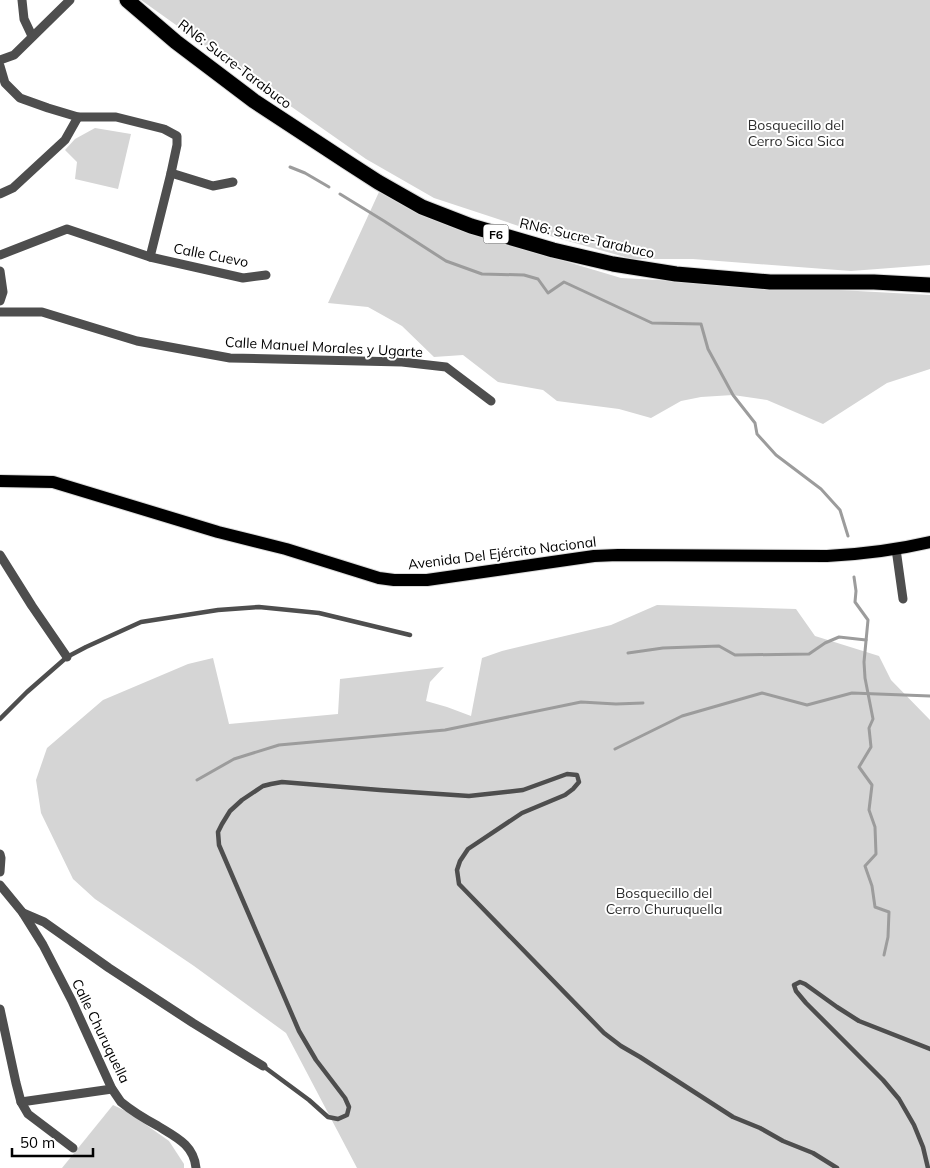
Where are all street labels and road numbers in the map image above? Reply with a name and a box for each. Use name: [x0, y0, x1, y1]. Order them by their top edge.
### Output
street label: RN6: Sucre-Tarabuco: [175, 15, 295, 113]
street label: RN6: Sucre-Tarabuco: [518, 214, 656, 262]
road number: F6: [484, 224, 508, 243]
street label: Calle Cuevo: [172, 239, 250, 271]
street label: Calle Manuel Morales y Ugarte: [225, 333, 423, 361]
street label: Avenida Del Ejército Nacional: [407, 532, 597, 574]
street label: Calle Churuquella: [68, 976, 134, 1086]

